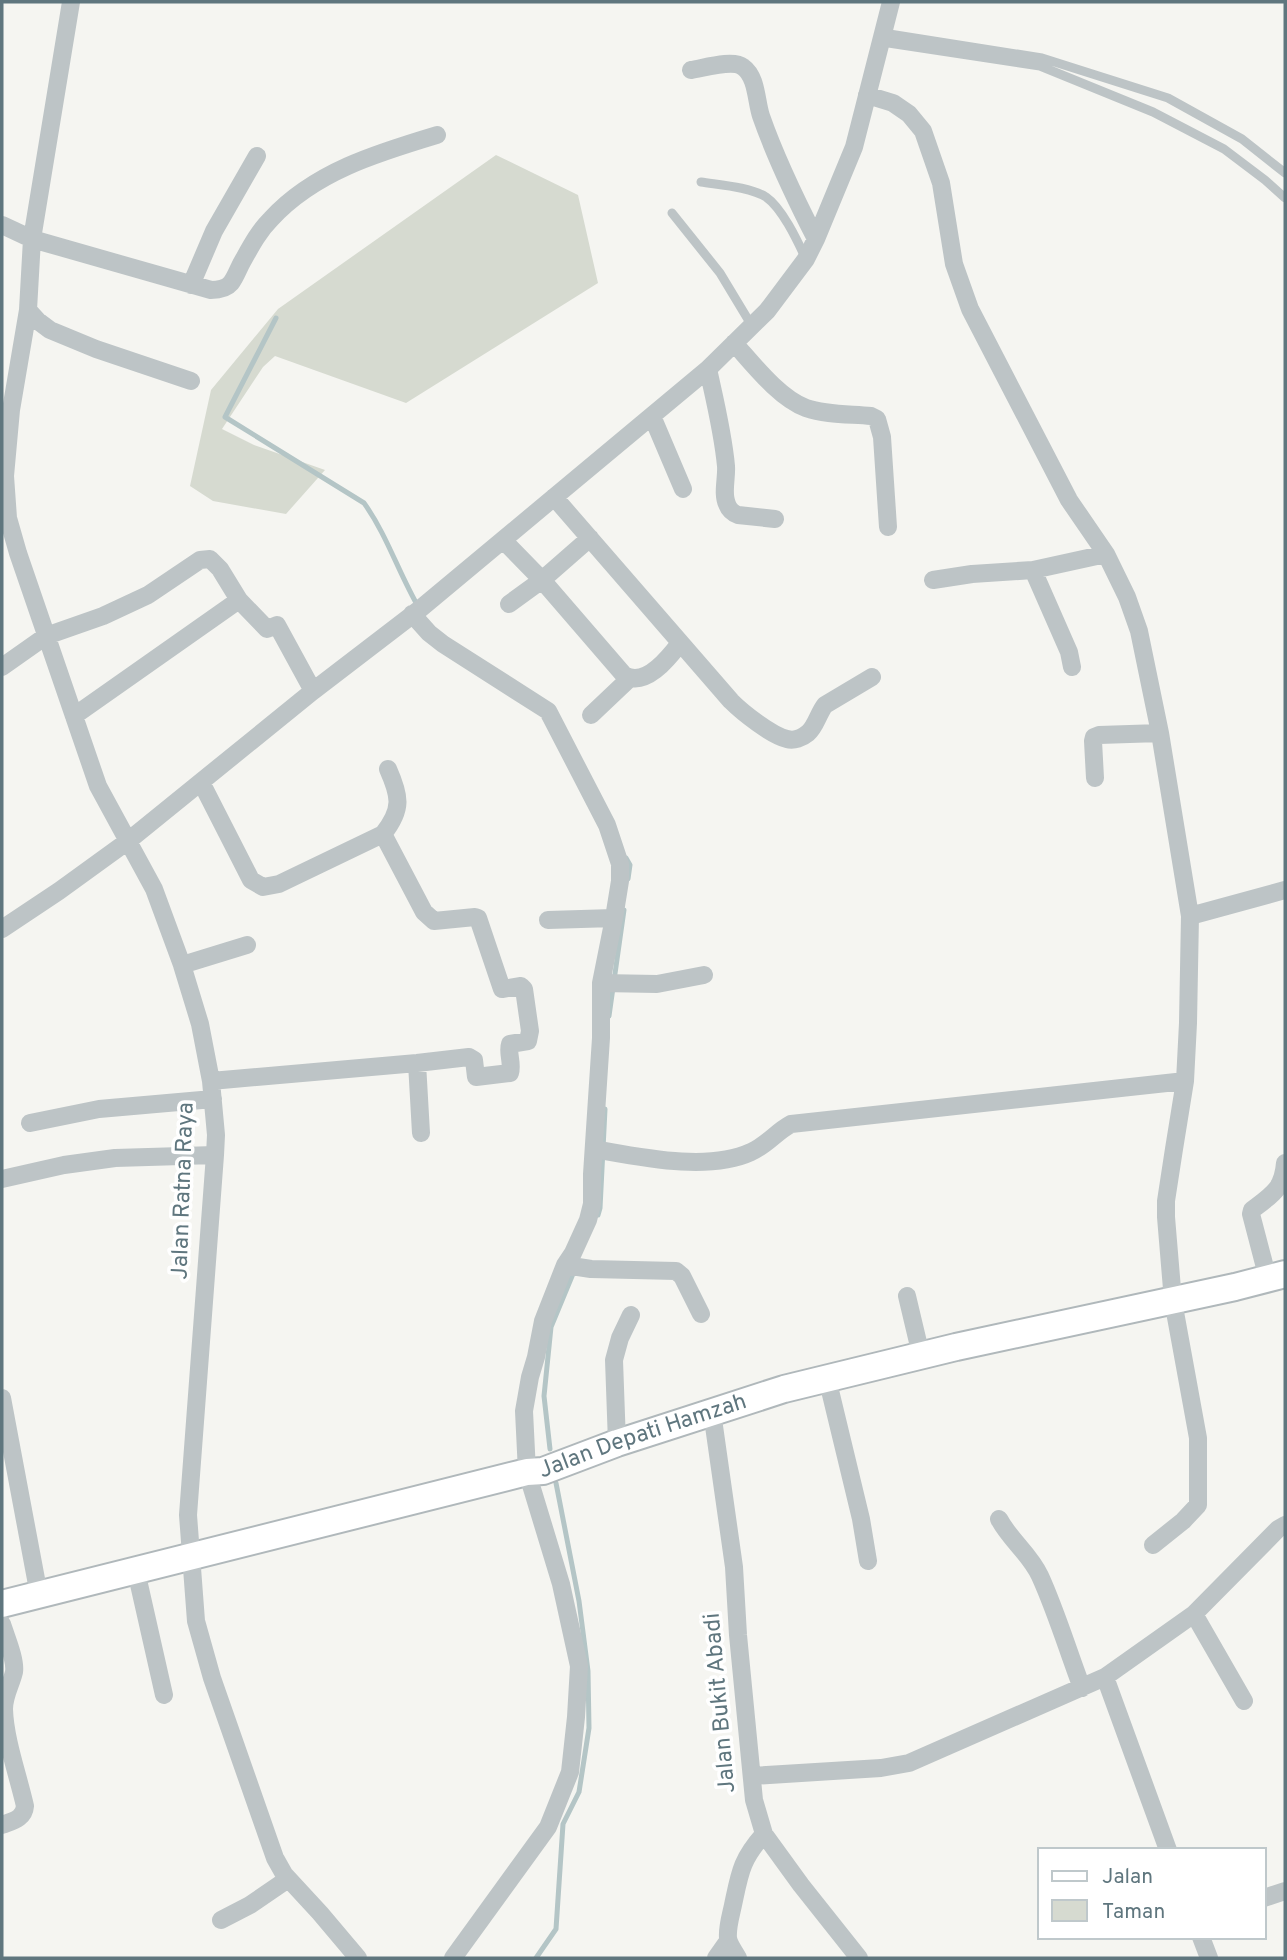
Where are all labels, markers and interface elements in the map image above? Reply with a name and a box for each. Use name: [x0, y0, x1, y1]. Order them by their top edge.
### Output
street label: Jalan Ratna Raya: [166, 1102, 202, 1280]
street label: Jalan Depati Hamzah: [535, 1387, 750, 1486]
street label: Jalan Bukit Abadi: [699, 1612, 743, 1794]
legend: [1038, 1848, 1266, 1939]
text: Jalan: [1102, 1864, 1153, 1891]
text: Taman: [1102, 1899, 1165, 1926]

